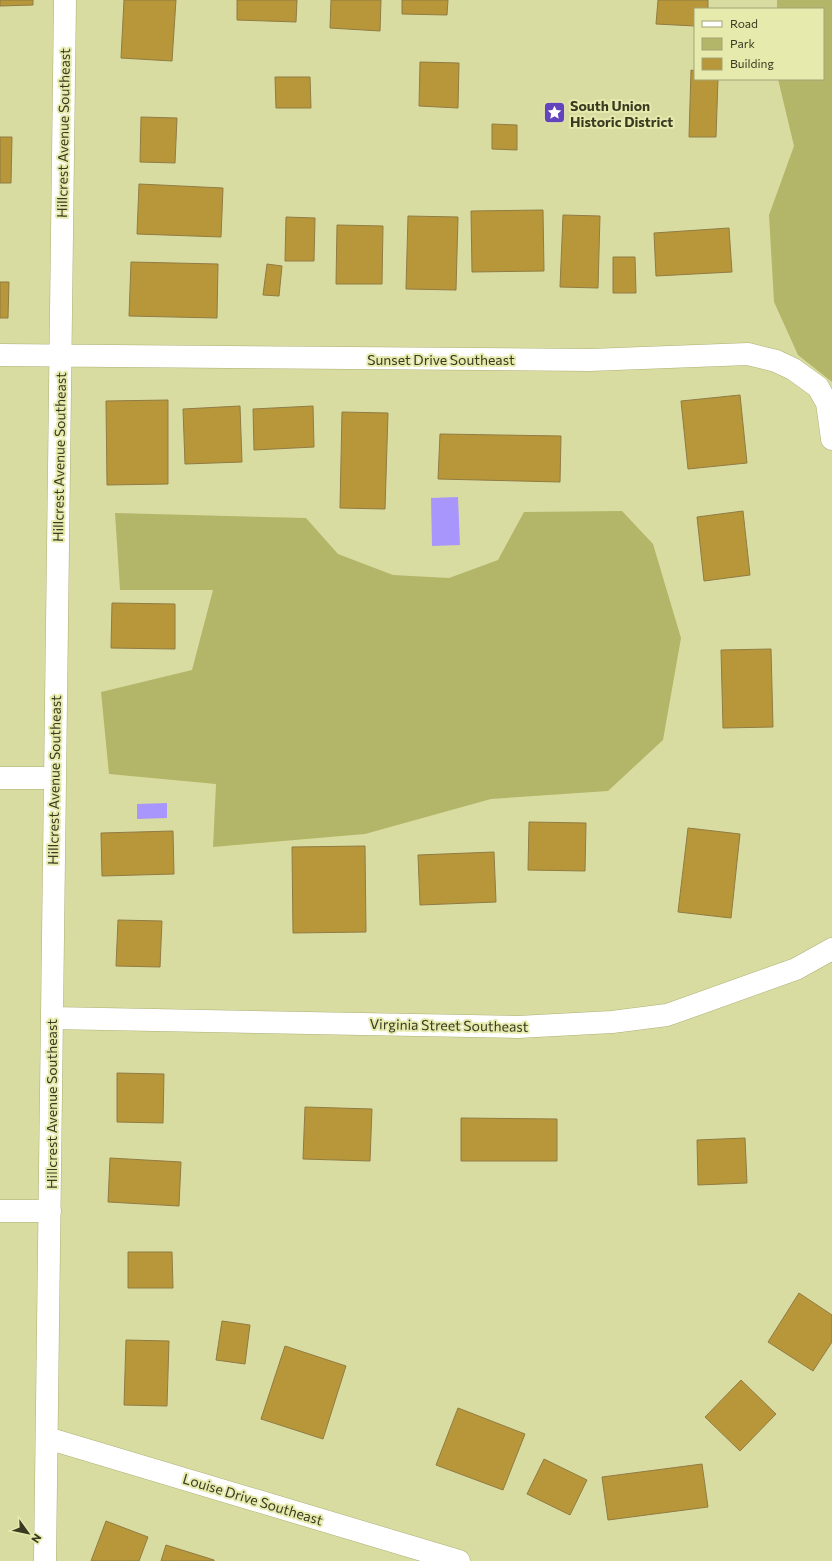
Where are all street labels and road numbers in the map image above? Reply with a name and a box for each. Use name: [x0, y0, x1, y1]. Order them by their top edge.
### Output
street label: Hillcrest Avenue Southeast: [53, 48, 73, 218]
street label: Sunset Drive Southeast: [367, 351, 515, 368]
street label: Hillcrest Avenue Southeast: [49, 372, 69, 542]
street label: Hillcrest Avenue Southeast: [44, 695, 64, 865]
street label: Virginia Street Southeast: [369, 1015, 529, 1035]
street label: Hillcrest Avenue Southeast: [43, 1019, 60, 1189]
street label: Louise Drive Southeast: [181, 1470, 325, 1528]

